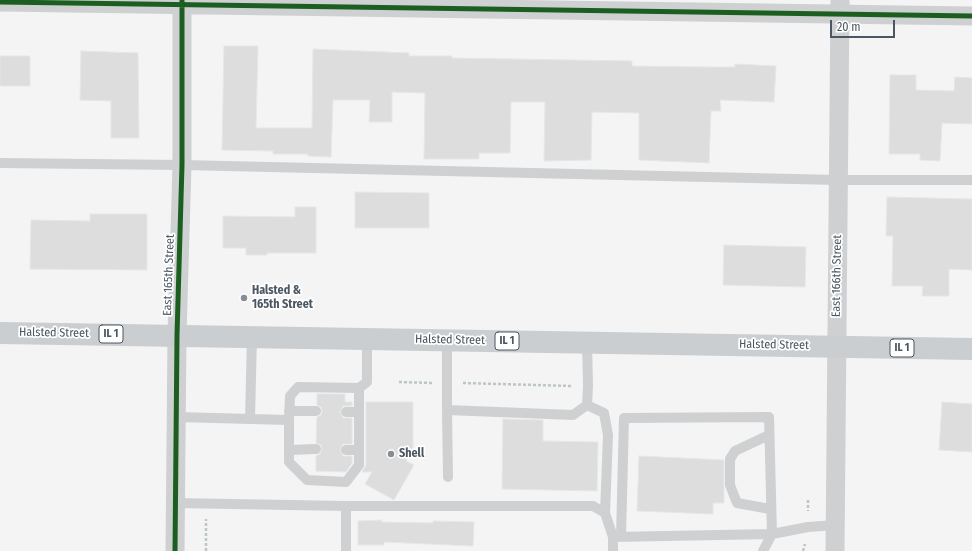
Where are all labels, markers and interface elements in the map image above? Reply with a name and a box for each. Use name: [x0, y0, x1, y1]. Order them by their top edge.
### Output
scale bar: [832, 12, 897, 38]
text: 20 m: [837, 20, 861, 34]
street label: East 165th Street: [160, 234, 178, 316]
street label: East 166th Street: [829, 235, 845, 317]
place label: Halsted & 165th Street: [252, 284, 313, 312]
marker: Halsted & 165th Street: [239, 293, 249, 303]
street label: Halsted Street: [19, 325, 89, 341]
road number: IL 1: [99, 325, 123, 343]
street label: Halsted Street: [415, 332, 485, 348]
road number: IL 1: [495, 332, 519, 350]
street label: Halsted Street: [739, 337, 809, 353]
road number: IL 1: [890, 339, 914, 357]
place label: Shell: [399, 447, 424, 461]
marker: Shell: [386, 449, 396, 459]

